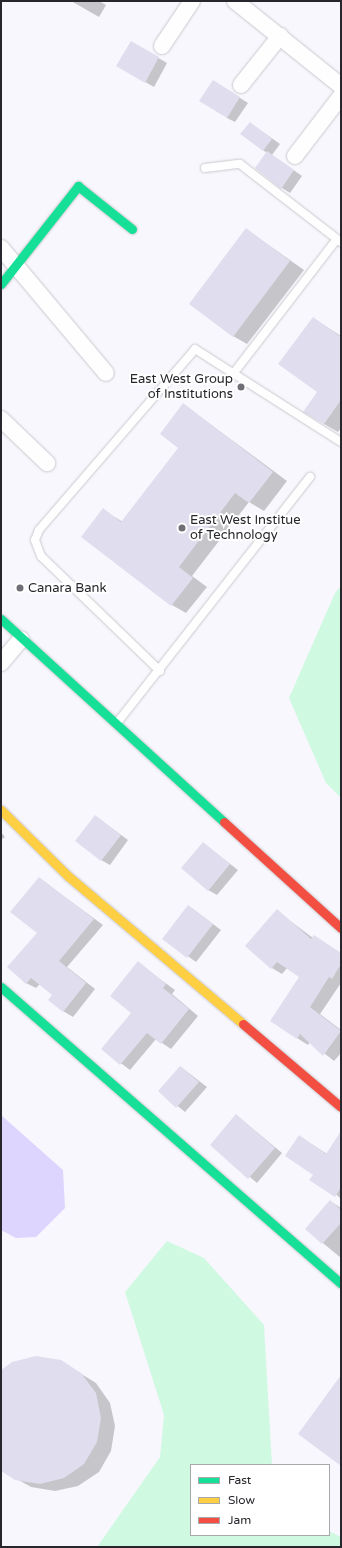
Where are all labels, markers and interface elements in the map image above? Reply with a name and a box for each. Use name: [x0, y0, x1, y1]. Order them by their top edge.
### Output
place label: East West Group of Institutions: [130, 372, 233, 403]
marker: East West Group of Institutions: [236, 382, 246, 392]
place label: East West Institue of Technology: [190, 513, 301, 544]
marker: East West Institue of Technology: [177, 523, 187, 533]
place label: Canara Bank: [28, 580, 107, 596]
marker: Canara Bank: [15, 583, 25, 593]
legend: [190, 1464, 330, 1536]
text: Fast: [228, 1473, 251, 1487]
text: Slow: [228, 1493, 255, 1507]
text: Jam: [228, 1513, 251, 1527]

